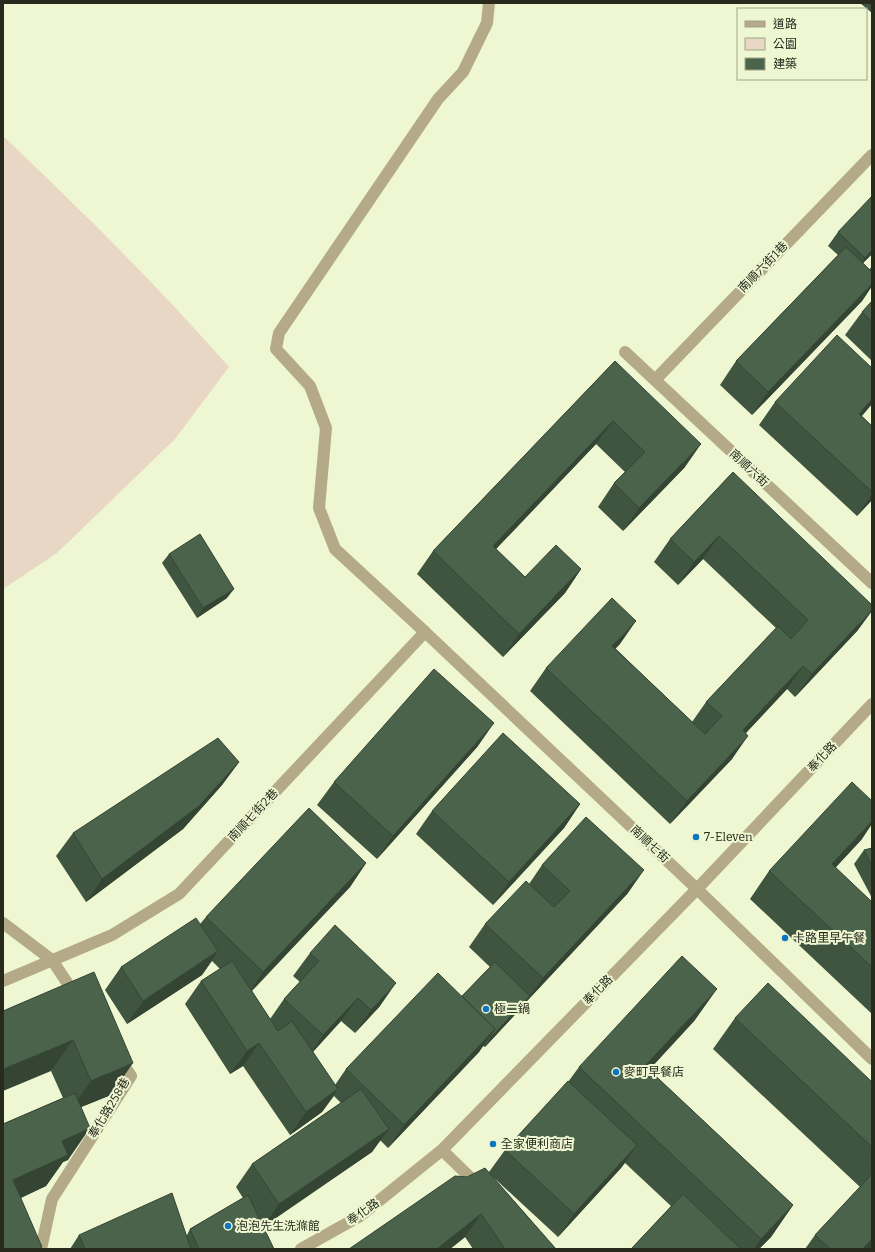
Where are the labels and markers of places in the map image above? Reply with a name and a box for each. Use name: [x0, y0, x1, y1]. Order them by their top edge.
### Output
place label: 7-Eleven: [704, 830, 753, 844]
marker: 7-Eleven: [691, 832, 701, 842]
place label: 卡路里早午餐: [793, 931, 865, 945]
marker: 卡路里早午餐: [780, 933, 790, 943]
place label: 極二鍋: [494, 1002, 530, 1016]
marker: 極二鍋: [481, 1004, 491, 1014]
place label: 麥町早餐店: [624, 1065, 684, 1079]
marker: 麥町早餐店: [611, 1067, 621, 1077]
place label: 全家便利商店: [501, 1137, 573, 1151]
marker: 全家便利商店: [488, 1139, 498, 1149]
place label: 泡泡先生洗滌館: [236, 1219, 320, 1233]
marker: 泡泡先生洗滌館: [223, 1221, 233, 1231]

